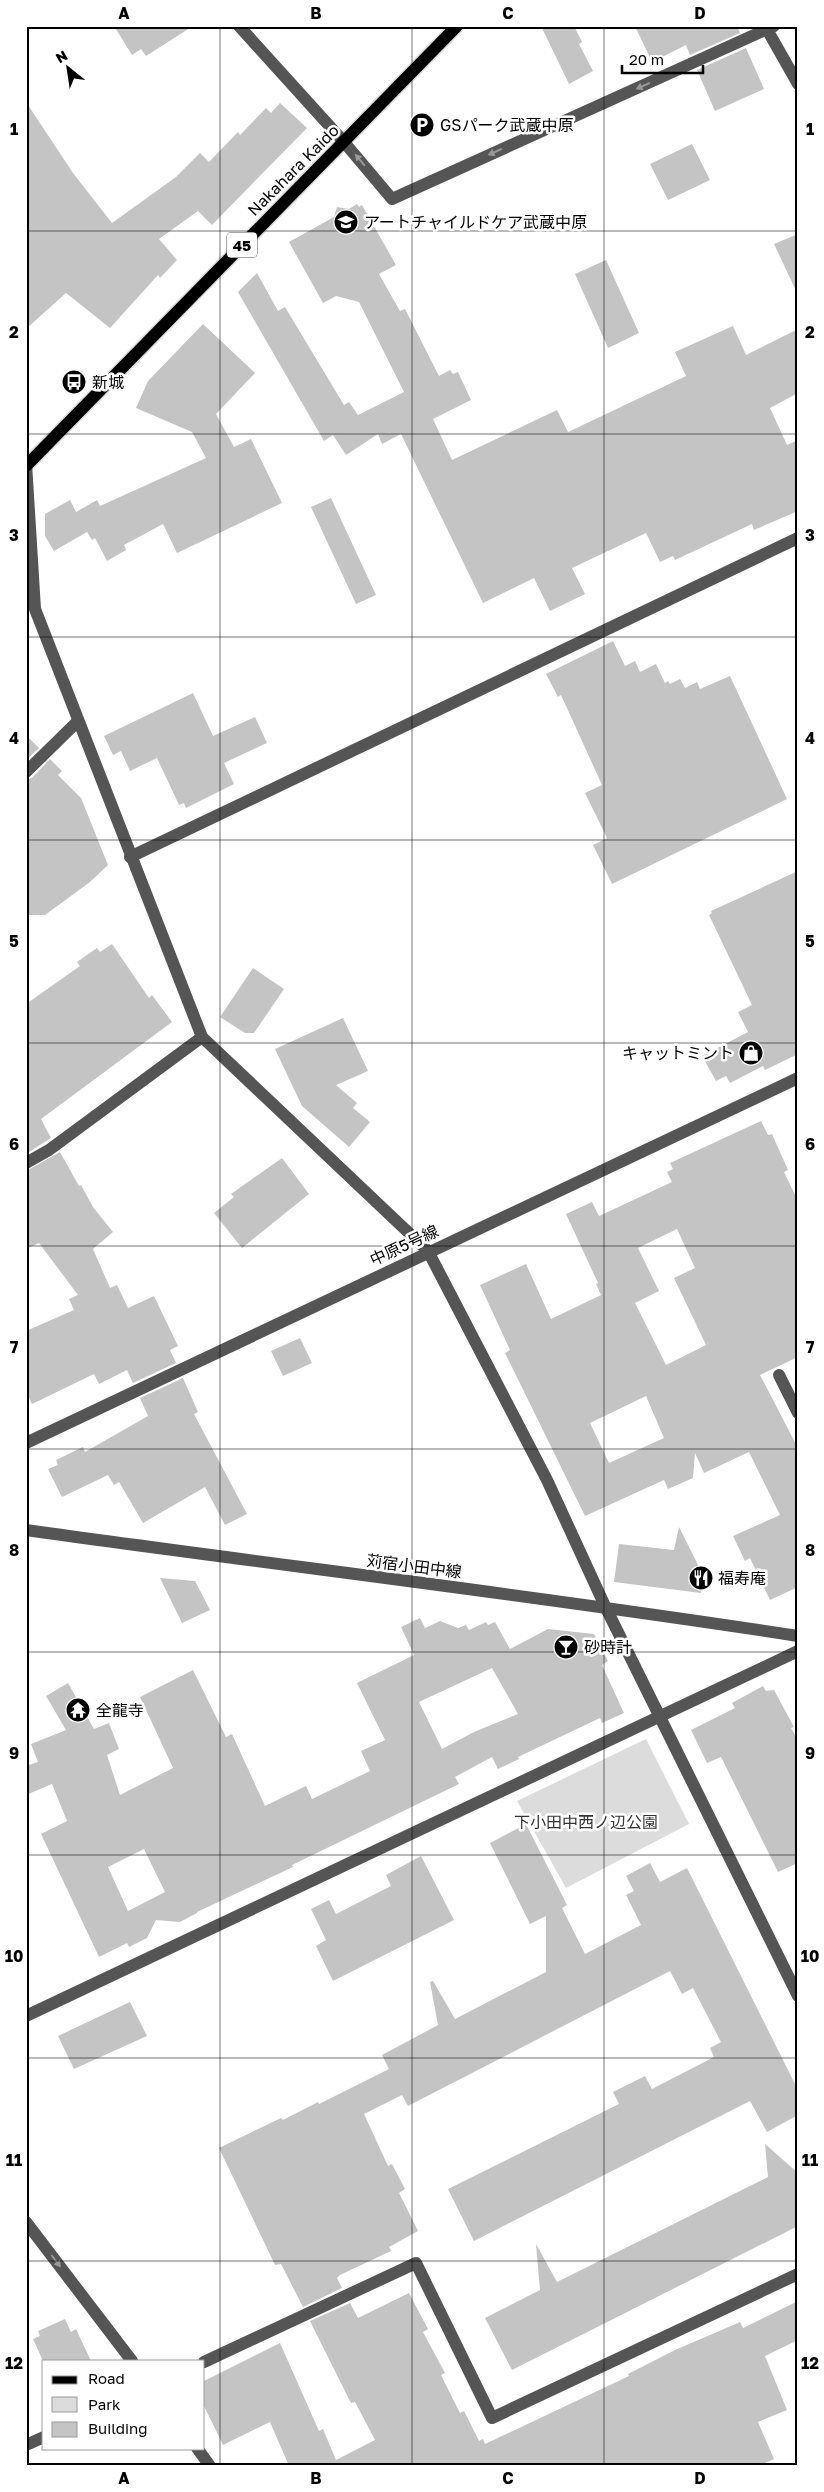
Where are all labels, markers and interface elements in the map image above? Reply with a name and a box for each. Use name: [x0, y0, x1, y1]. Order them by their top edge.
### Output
text: A: [118, 3, 130, 23]
text: B: [310, 3, 322, 23]
text: C: [502, 3, 514, 23]
text: D: [694, 3, 706, 23]
north arrow: [42, 42, 92, 92]
scale bar: [622, 42, 703, 74]
text: N: [52, 46, 70, 66]
text: 20 m: [629, 50, 664, 68]
one-way arrow: [636, 82, 650, 90]
parking icon: GSパーク武蔵中原: [409, 112, 435, 138]
place label: GSパーク武蔵中原: [440, 115, 574, 135]
text: 1: [10, 119, 18, 139]
text: 1: [806, 119, 814, 139]
street label: Nakahara Kaido: [243, 120, 343, 220]
one-way arrow: [488, 149, 502, 157]
one-way arrow: [355, 154, 366, 167]
school or university icon: アートチャイルドケア武蔵中原: [333, 209, 359, 235]
place label: アートチャイルドケア武蔵中原: [364, 212, 587, 232]
road number: 45: [227, 232, 257, 258]
text: 2: [9, 322, 19, 342]
text: 2: [805, 322, 815, 342]
bus stop icon: 新城: [61, 369, 87, 395]
place label: 新城: [92, 372, 124, 392]
text: 3: [9, 525, 19, 545]
text: 3: [805, 525, 815, 545]
text: 4: [9, 728, 19, 748]
text: 4: [805, 728, 815, 748]
text: 5: [9, 931, 19, 951]
text: 5: [805, 931, 815, 951]
shop icon: キャットミント: [738, 1040, 764, 1066]
place label: キャットミント: [622, 1043, 734, 1063]
text: 6: [9, 1134, 19, 1154]
text: 6: [805, 1134, 815, 1154]
street label: 中原5号線: [367, 1220, 441, 1270]
text: 7: [10, 1337, 19, 1357]
text: 7: [806, 1337, 815, 1357]
text: 8: [9, 1540, 19, 1560]
text: 8: [805, 1540, 815, 1560]
street label: 苅宿小田中線: [365, 1550, 463, 1582]
restaurant icon: 福寿庵: [688, 1565, 714, 1591]
place label: 福寿庵: [718, 1568, 766, 1588]
bar icon: 砂時計: [553, 1634, 579, 1660]
place label: 砂時計: [584, 1637, 632, 1657]
temple icon: 全龍寺: [65, 1697, 91, 1723]
place label: 全龍寺: [96, 1700, 144, 1720]
text: 9: [9, 1743, 19, 1763]
text: 9: [805, 1743, 815, 1763]
park label: 下小田中西ノ辺公園: [514, 1812, 658, 1832]
text: 10: [5, 1946, 23, 1966]
text: 10: [801, 1946, 819, 1966]
text: 11: [6, 2150, 22, 2170]
text: 11: [802, 2150, 818, 2170]
one-way arrow: [50, 2254, 61, 2267]
text: 12: [5, 2353, 23, 2373]
text: 12: [801, 2353, 819, 2373]
legend: [42, 2360, 205, 2450]
text: Road: [88, 2369, 125, 2387]
text: Park: [88, 2395, 121, 2413]
text: Building: [88, 2419, 148, 2437]
text: A: [118, 2468, 130, 2488]
text: B: [310, 2468, 322, 2488]
text: C: [502, 2468, 514, 2488]
text: D: [694, 2468, 706, 2488]

